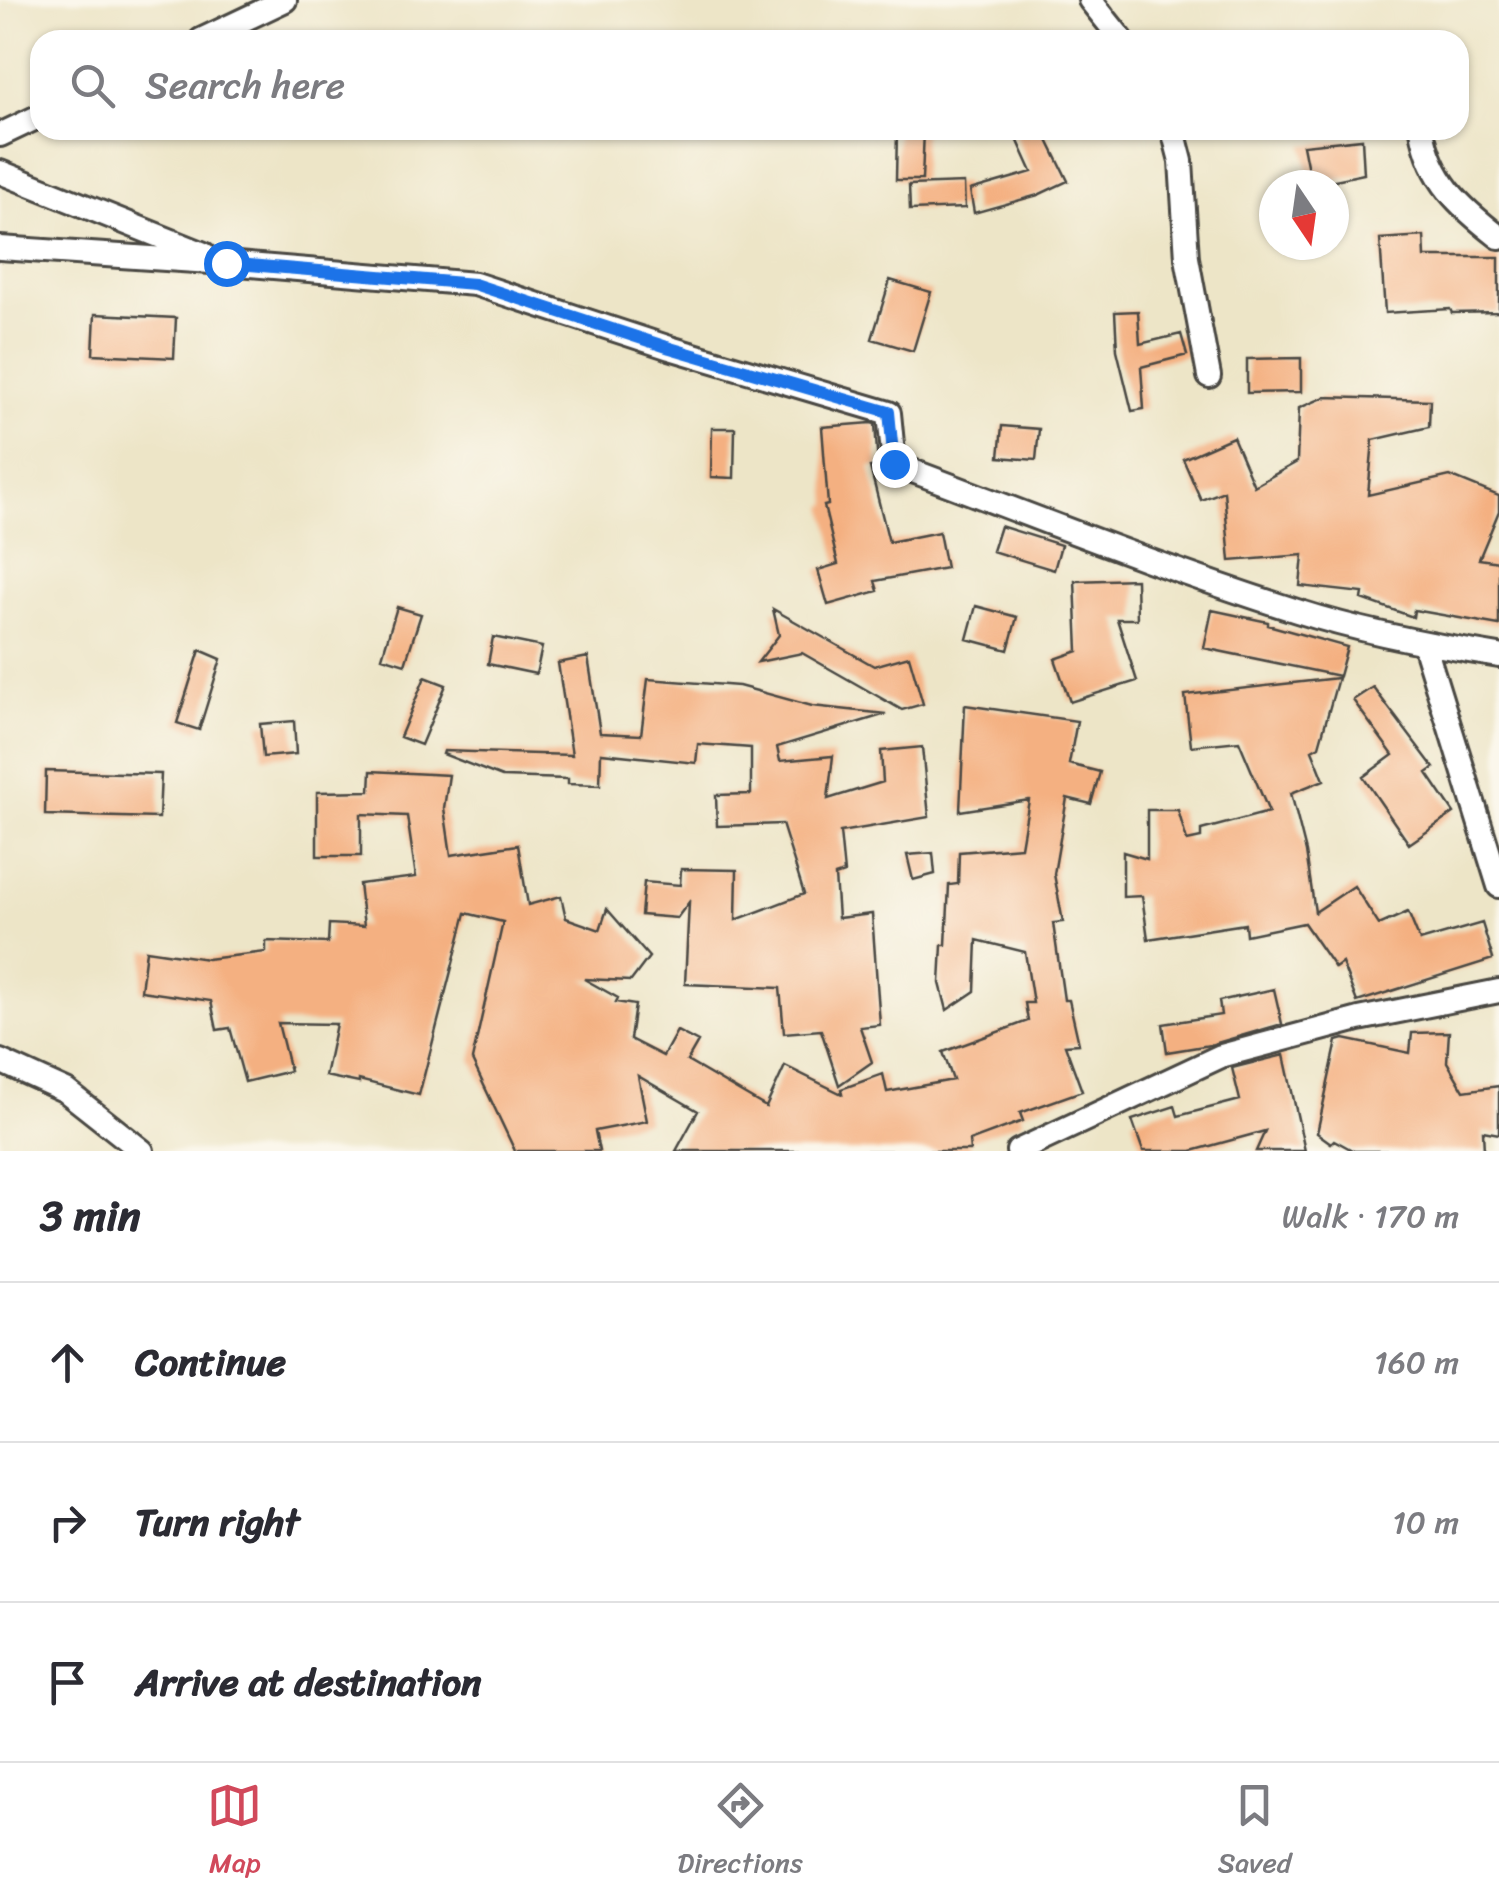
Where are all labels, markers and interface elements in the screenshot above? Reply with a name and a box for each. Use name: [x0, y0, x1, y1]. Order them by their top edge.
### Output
search box: [30, 30, 1469, 140]
text: Search here: [145, 52, 345, 119]
icon: search: [65, 58, 120, 113]
north arrow: [1259, 170, 1349, 260]
route start: [204, 241, 250, 287]
route end: [872, 442, 918, 488]
text: 3 min: [40, 1179, 140, 1253]
text: Walk · 170 m: [1282, 1188, 1459, 1245]
text: Continue: [135, 1329, 286, 1396]
text: 160 m: [1374, 1334, 1459, 1391]
icon: ahead: [40, 1335, 95, 1390]
text: Turn right: [135, 1489, 300, 1556]
text: 10 m: [1392, 1494, 1459, 1551]
icon: right: [40, 1495, 95, 1550]
text: Arrive at destination: [135, 1649, 482, 1716]
icon: arrive: [40, 1655, 95, 1710]
tab: Map: [207, 1778, 262, 1887]
tab: Directions: [677, 1778, 803, 1887]
tab: Saved: [1218, 1778, 1292, 1887]

